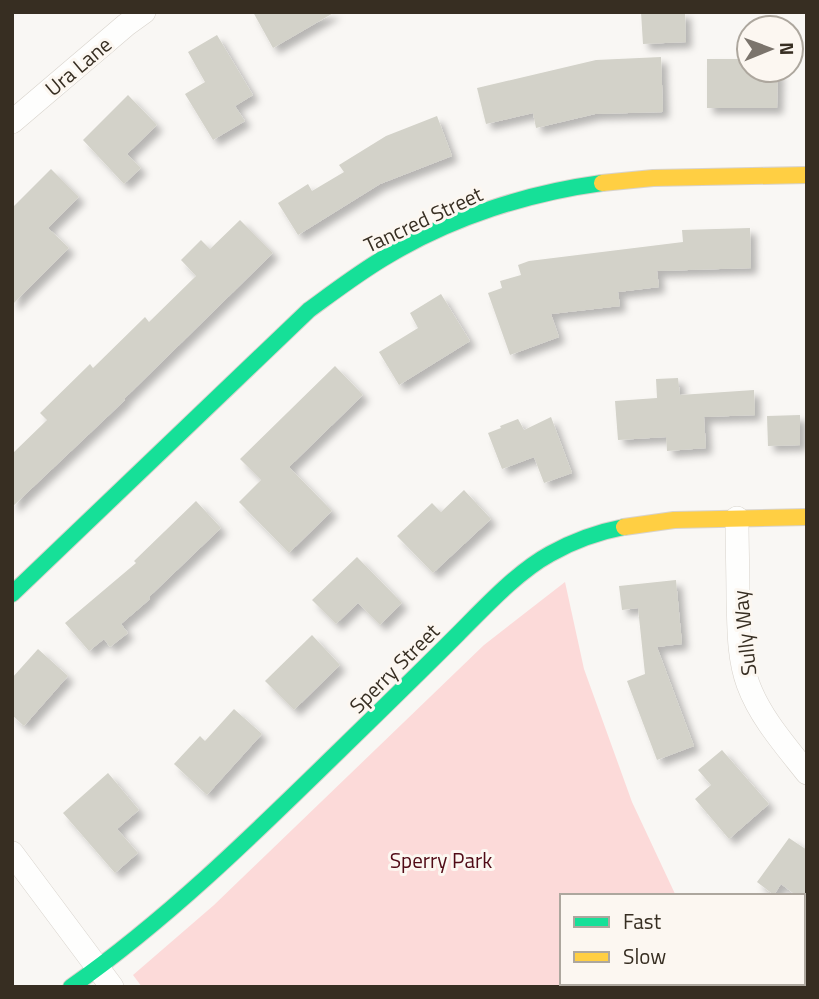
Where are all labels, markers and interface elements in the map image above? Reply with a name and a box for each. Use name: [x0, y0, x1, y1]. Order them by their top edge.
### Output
north arrow: [735, 14, 805, 84]
street label: Ura Lane: [38, 29, 118, 103]
text: N: [773, 42, 802, 56]
street label: Tancred Street: [358, 177, 488, 260]
street label: Sully Way: [724, 589, 764, 677]
street label: Sperry Street: [341, 615, 447, 721]
park label: Sperry Park: [390, 844, 492, 876]
legend: [560, 894, 805, 985]
text: Fast: [623, 905, 662, 937]
text: Slow: [623, 940, 666, 972]

